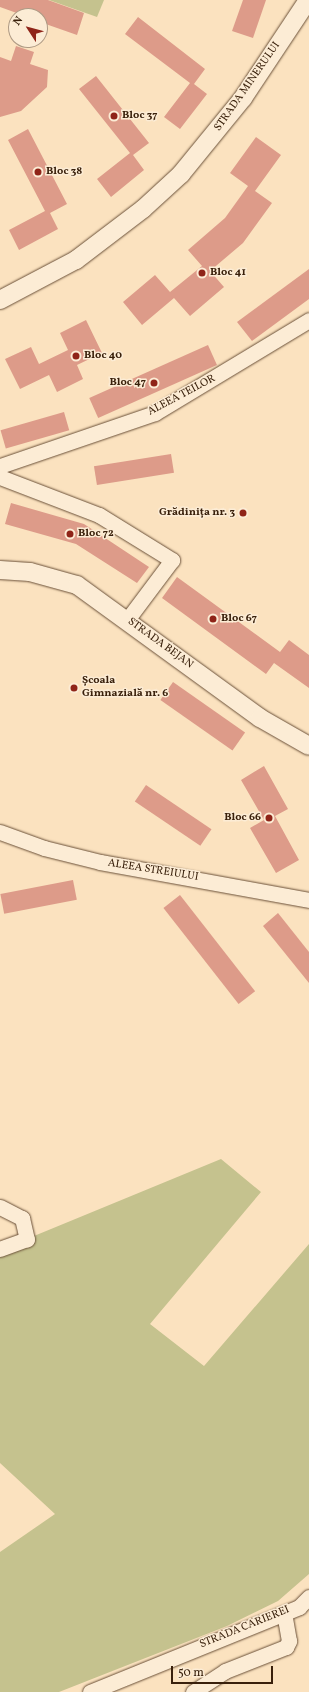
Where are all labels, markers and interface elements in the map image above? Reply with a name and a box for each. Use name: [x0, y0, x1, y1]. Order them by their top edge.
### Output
north arrow: [8, 8, 48, 48]
text: N: [10, 14, 27, 29]
street label: STRADA MINERULUI: [212, 40, 284, 134]
place label: Bloc 37: [122, 109, 158, 123]
marker: Bloc 37: [109, 111, 119, 121]
place label: Bloc 38: [46, 165, 82, 179]
marker: Bloc 38: [33, 167, 43, 177]
place label: Bloc 41: [210, 266, 246, 280]
marker: Bloc 41: [197, 268, 207, 278]
place label: Bloc 40: [84, 349, 122, 363]
marker: Bloc 40: [71, 351, 81, 361]
street label: ALEEA TEILOR: [146, 372, 218, 420]
place label: Bloc 47: [109, 376, 146, 390]
marker: Bloc 47: [149, 378, 159, 388]
place label: Grădinița nr. 3: [159, 506, 235, 520]
marker: Grădinița nr. 3: [238, 508, 248, 518]
place label: Bloc 72: [78, 527, 114, 541]
marker: Bloc 72: [65, 529, 75, 539]
place label: Bloc 67: [221, 612, 257, 626]
marker: Bloc 67: [208, 614, 218, 624]
street label: STRADA BEJAN: [125, 616, 195, 672]
place label: Școala Gimnazială nr. 6: [82, 675, 168, 701]
marker: Școala Gimnazială nr. 6: [69, 683, 79, 693]
place label: Bloc 66: [224, 811, 261, 825]
marker: Bloc 66: [264, 813, 274, 823]
street label: ALEEA STREIULUI: [107, 857, 199, 885]
street label: STRADA CARIEREI: [198, 1604, 292, 1652]
scale bar: [173, 1658, 275, 1684]
text: 50 m: [178, 1665, 204, 1681]

